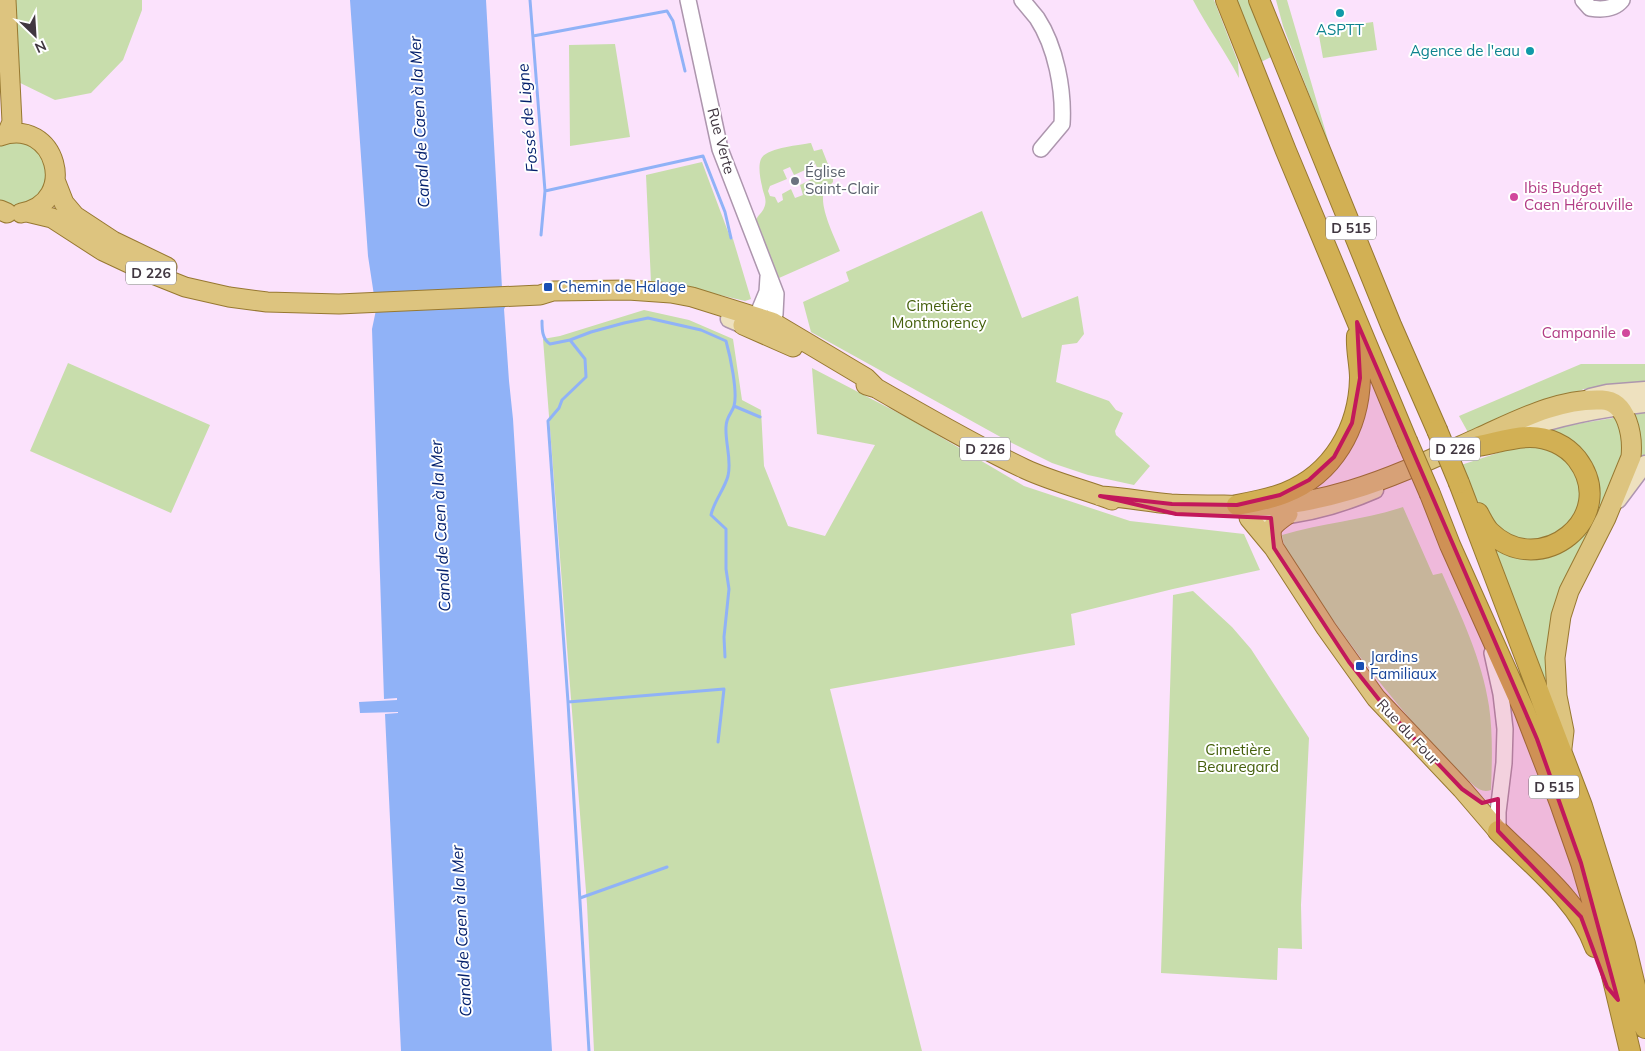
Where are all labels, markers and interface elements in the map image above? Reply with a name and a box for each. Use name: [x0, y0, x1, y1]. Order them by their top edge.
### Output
marker: ASPTT: [1334, 7, 1346, 19]
north arrow: [10, 10, 60, 60]
place label: ASPTT: [1316, 20, 1364, 39]
water label: Canal de Caen à la Mer: [404, 34, 433, 208]
text: N: [32, 36, 49, 57]
place label: Agence de l'eau: [1410, 41, 1520, 60]
marker: Agence de l'eau: [1524, 45, 1536, 57]
water label: Fossé de Ligne: [512, 62, 542, 173]
street label: Rue Verte: [704, 106, 739, 176]
place label: Église Saint-Clair: [805, 162, 880, 198]
marker: Église Saint-Clair: [789, 175, 801, 187]
place label: Ibis Budget Caen Hérouville: [1524, 178, 1633, 214]
marker: Ibis Budget Caen Hérouville: [1508, 191, 1520, 203]
road number: D 515: [1326, 217, 1376, 240]
road number: D 226: [126, 262, 176, 284]
place label: Chemin de Halage: [558, 277, 686, 296]
marker: Chemin de Halage: [542, 281, 554, 293]
park label: Cimetière Montmorency: [892, 296, 987, 332]
place label: Campanile: [1542, 323, 1616, 342]
marker: Campanile: [1620, 327, 1632, 339]
water label: Canal de Caen à la Mer: [425, 438, 454, 612]
road number: D 226: [960, 438, 1010, 460]
road number: D 226: [1430, 438, 1480, 460]
place label: Jardins Familiaux: [1370, 647, 1437, 683]
marker: Jardins Familiaux: [1354, 660, 1366, 672]
street label: Rue du Four: [1373, 695, 1444, 769]
park label: Cimetière Beauregard: [1197, 740, 1279, 776]
road number: D 515: [1529, 776, 1579, 799]
water label: Canal de Caen à la Mer: [446, 843, 475, 1017]

